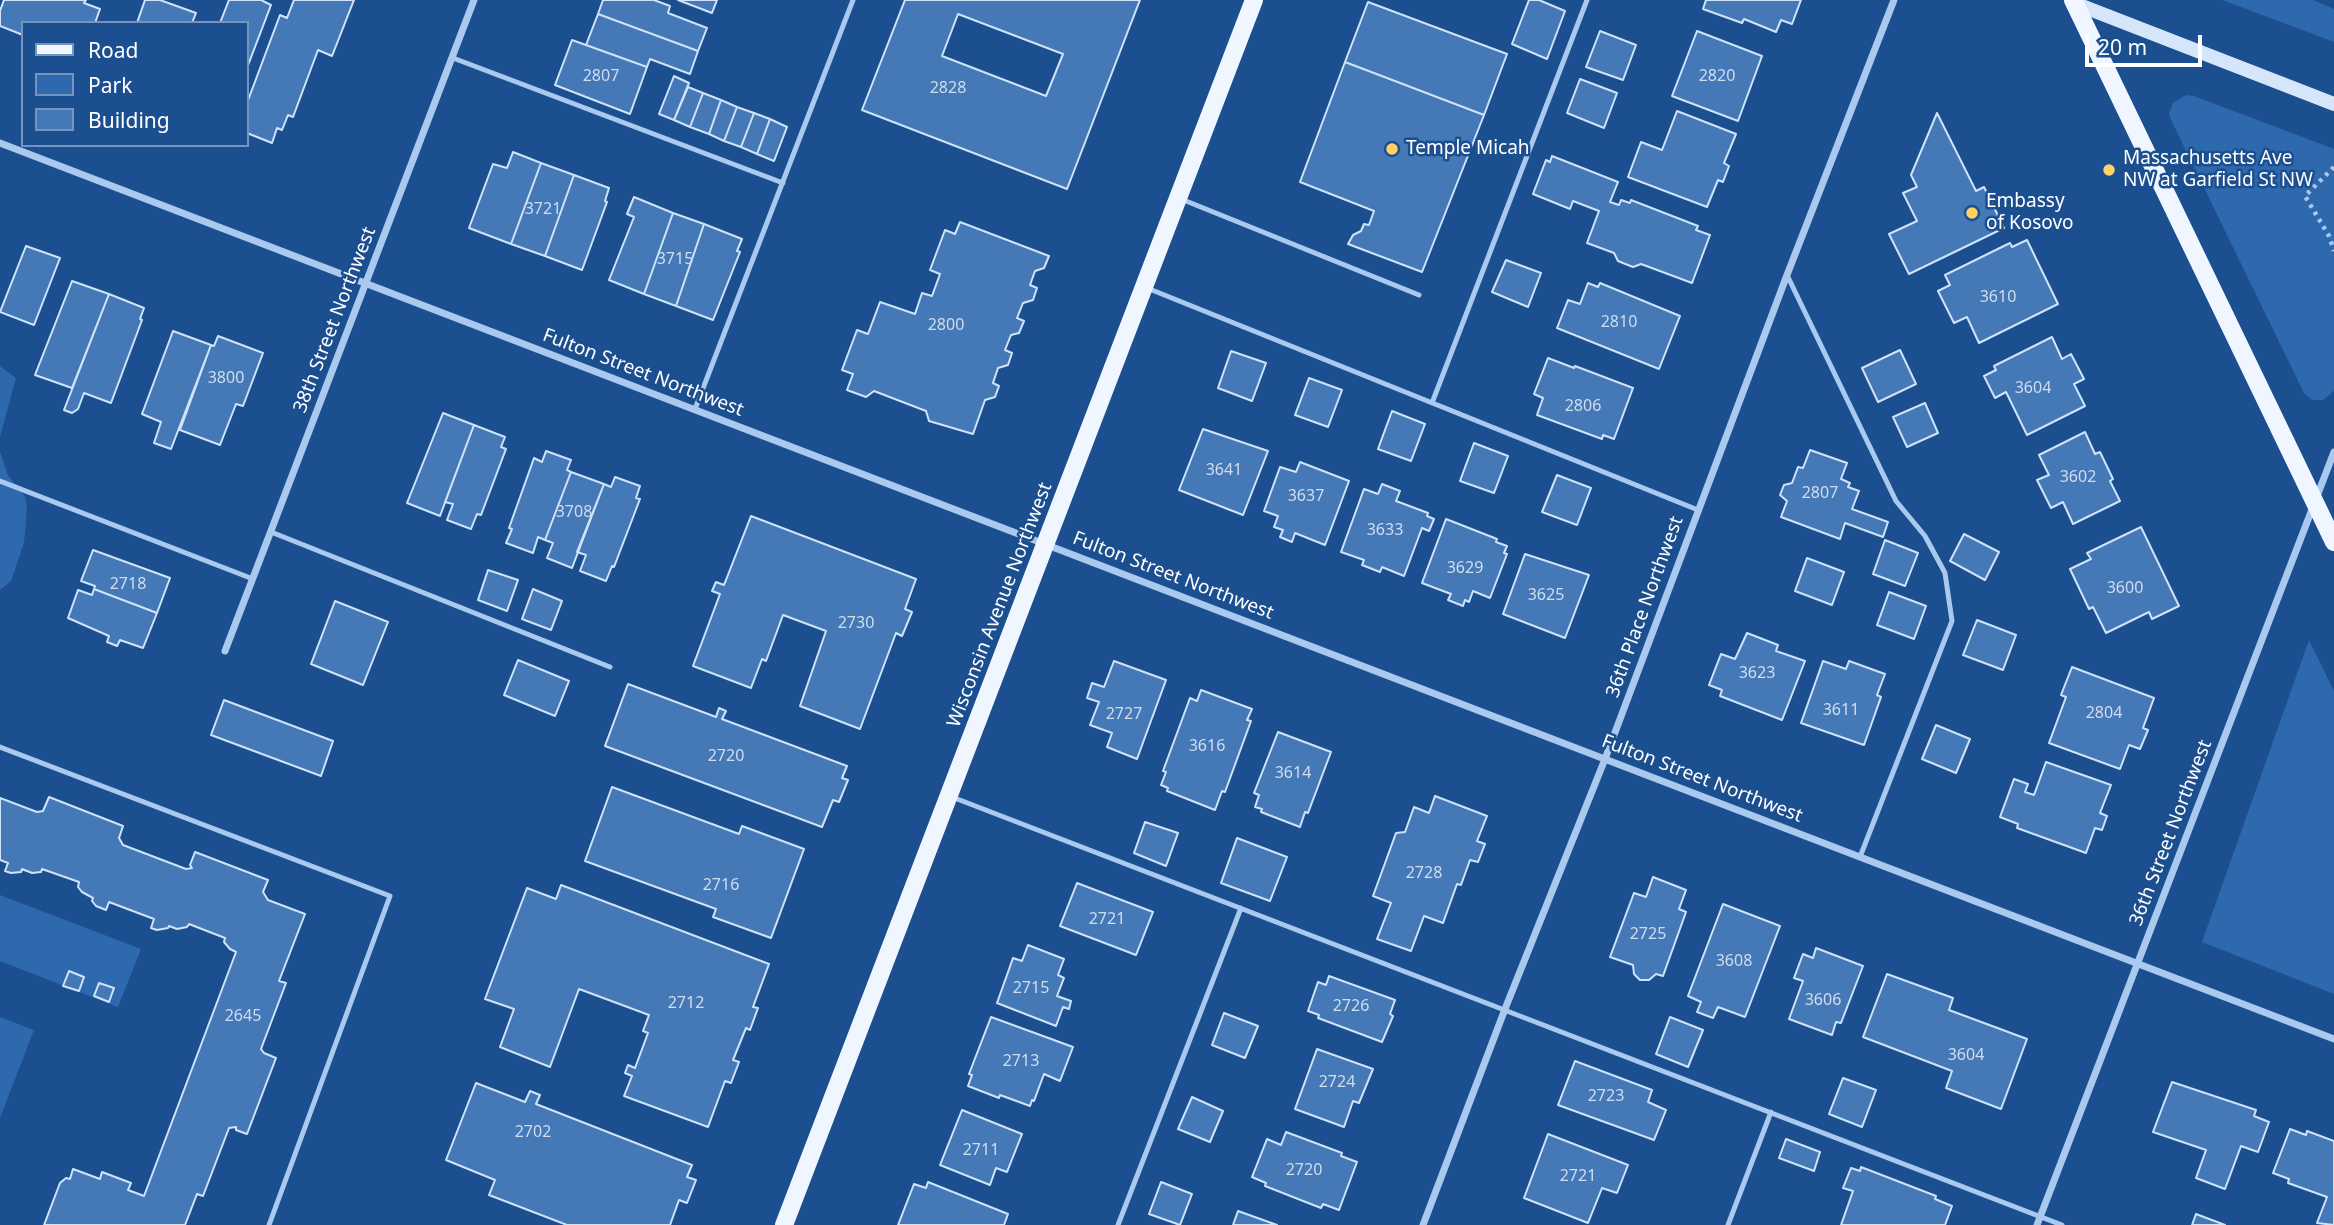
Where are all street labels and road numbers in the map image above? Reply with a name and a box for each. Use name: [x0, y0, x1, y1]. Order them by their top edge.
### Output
street label: 38th Street Northwest: [289, 224, 381, 416]
street label: Fulton Street Northwest: [539, 324, 747, 422]
street label: Wisconsin Avenue Northwest: [943, 479, 1057, 731]
street label: 36th Place Northwest: [1602, 513, 1688, 701]
street label: Fulton Street Northwest: [1069, 527, 1277, 625]
street label: Fulton Street Northwest: [1598, 730, 1806, 828]
street label: 36th Street Northwest: [2125, 737, 2217, 929]

